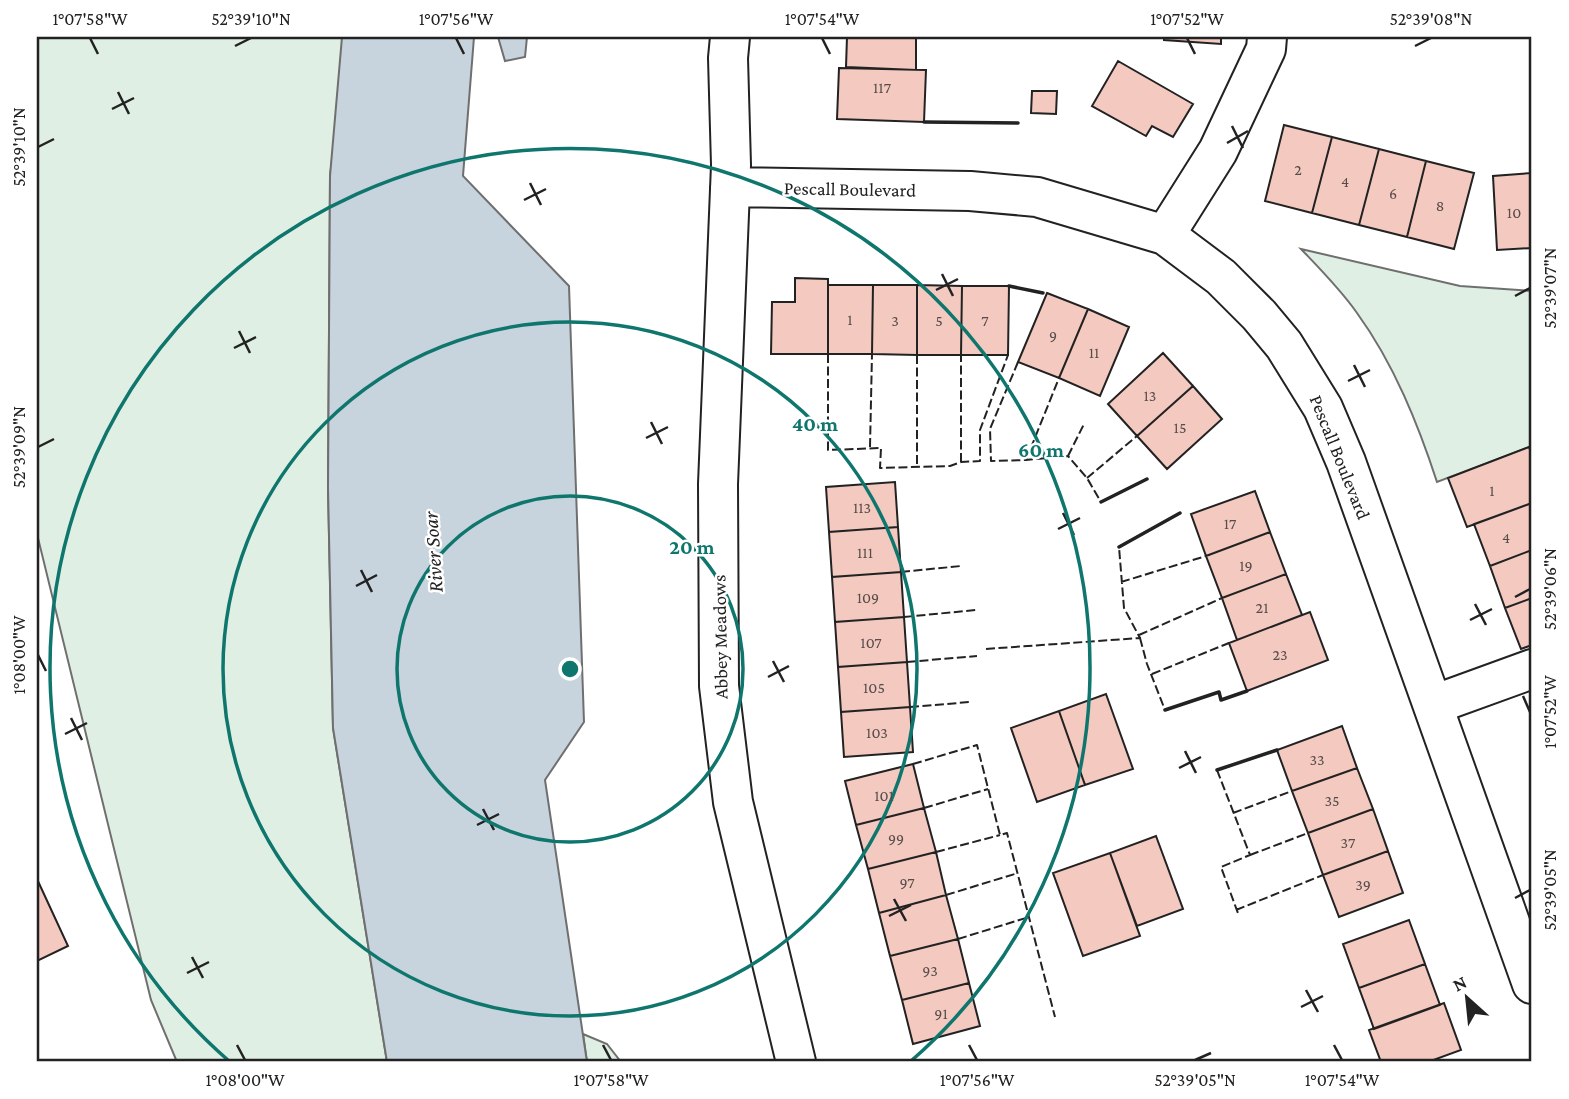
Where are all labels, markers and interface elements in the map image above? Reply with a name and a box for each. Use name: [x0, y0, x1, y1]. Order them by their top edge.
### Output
text: 1°07'58"W: [52, 9, 128, 29]
text: 52°39'10"N: [211, 9, 291, 29]
text: 1°07'56"W: [419, 9, 494, 29]
text: 1°07'54"W: [785, 9, 860, 29]
text: 1°07'52"W: [1150, 9, 1224, 29]
text: 52°39'08"N: [1390, 9, 1473, 29]
house number: 117: [873, 79, 892, 96]
text: 52°39'10"N: [9, 107, 29, 187]
house number: 2: [1294, 161, 1302, 178]
house number: 4: [1341, 173, 1349, 190]
street label: Pescall Boulevard: [784, 177, 916, 201]
house number: 6: [1389, 185, 1397, 202]
house number: 8: [1436, 197, 1444, 214]
house number: 10: [1507, 204, 1521, 221]
text: 52°39'07"N: [1540, 247, 1560, 329]
house number: 1: [847, 311, 853, 328]
house number: 3: [891, 312, 899, 329]
house number: 5: [935, 312, 943, 329]
house number: 7: [981, 312, 989, 329]
house number: 9: [1049, 327, 1057, 344]
house number: 11: [1089, 344, 1099, 361]
house number: 13: [1144, 387, 1156, 404]
street label: Pescall Boulevard: [1306, 392, 1374, 522]
text: 52°39'09"N: [9, 406, 29, 488]
text: 40 m: [792, 412, 838, 436]
house number: 15: [1174, 419, 1186, 436]
text: 60 m: [1018, 438, 1064, 462]
house number: 1: [1489, 482, 1495, 499]
house number: 113: [853, 499, 871, 516]
water label: River Soar: [418, 510, 448, 593]
house number: 17: [1224, 515, 1237, 532]
house number: 4: [1502, 529, 1510, 546]
text: 20 m: [669, 535, 715, 559]
house number: 111: [857, 544, 873, 561]
text: 52°39'06"N: [1540, 548, 1560, 630]
house number: 19: [1239, 557, 1253, 574]
street label: Abbey Meadows: [708, 575, 732, 699]
house number: 109: [857, 589, 879, 606]
house number: 21: [1256, 599, 1268, 616]
text: 1°08'00"W: [9, 615, 29, 694]
house number: 107: [860, 634, 882, 651]
house number: 23: [1272, 646, 1288, 663]
centre of rings: [558, 657, 582, 681]
text: 1°07'52"W: [1540, 675, 1560, 749]
house number: 105: [863, 679, 885, 696]
house number: 103: [866, 724, 888, 741]
house number: 33: [1309, 751, 1325, 768]
house number: 101: [874, 787, 894, 804]
house number: 35: [1324, 792, 1340, 809]
house number: 99: [888, 830, 904, 847]
house number: 37: [1341, 834, 1356, 851]
text: 52°39'05"N: [1540, 849, 1560, 931]
house number: 97: [899, 874, 915, 891]
house number: 39: [1355, 876, 1371, 893]
house number: 93: [922, 962, 938, 979]
north arrow: [1432, 962, 1502, 1032]
text: N: [1449, 971, 1470, 996]
house number: 91: [934, 1005, 948, 1022]
text: 1°08'00"W: [206, 1070, 285, 1090]
text: 1°07'58"W: [573, 1070, 649, 1090]
text: 1°07'56"W: [940, 1070, 1015, 1090]
text: 52°39'05"N: [1154, 1070, 1236, 1090]
text: 1°07'54"W: [1305, 1070, 1380, 1090]

